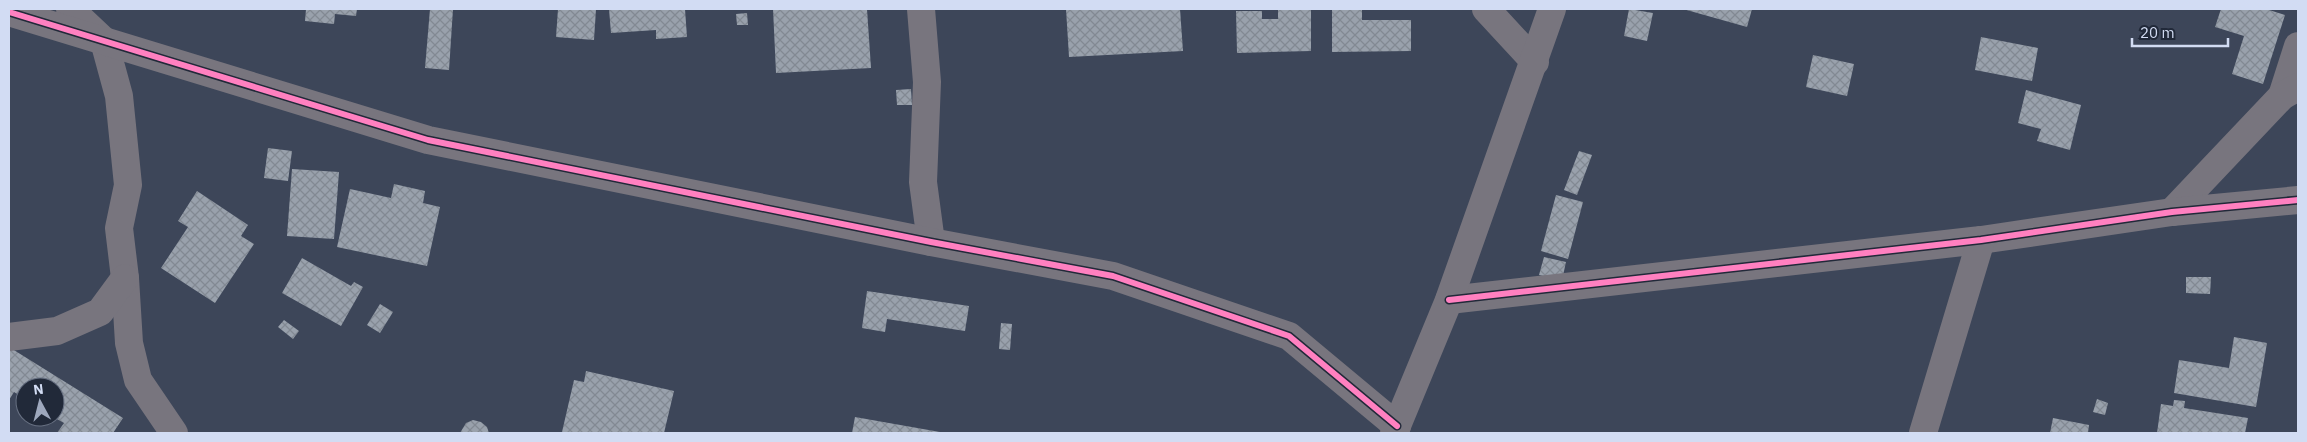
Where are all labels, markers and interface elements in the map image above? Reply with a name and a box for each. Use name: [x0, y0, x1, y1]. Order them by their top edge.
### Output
scale bar: [2132, 15, 2228, 47]
text: 20 m: [2140, 23, 2175, 42]
north arrow: [15, 377, 65, 427]
text: N: [32, 380, 45, 399]

